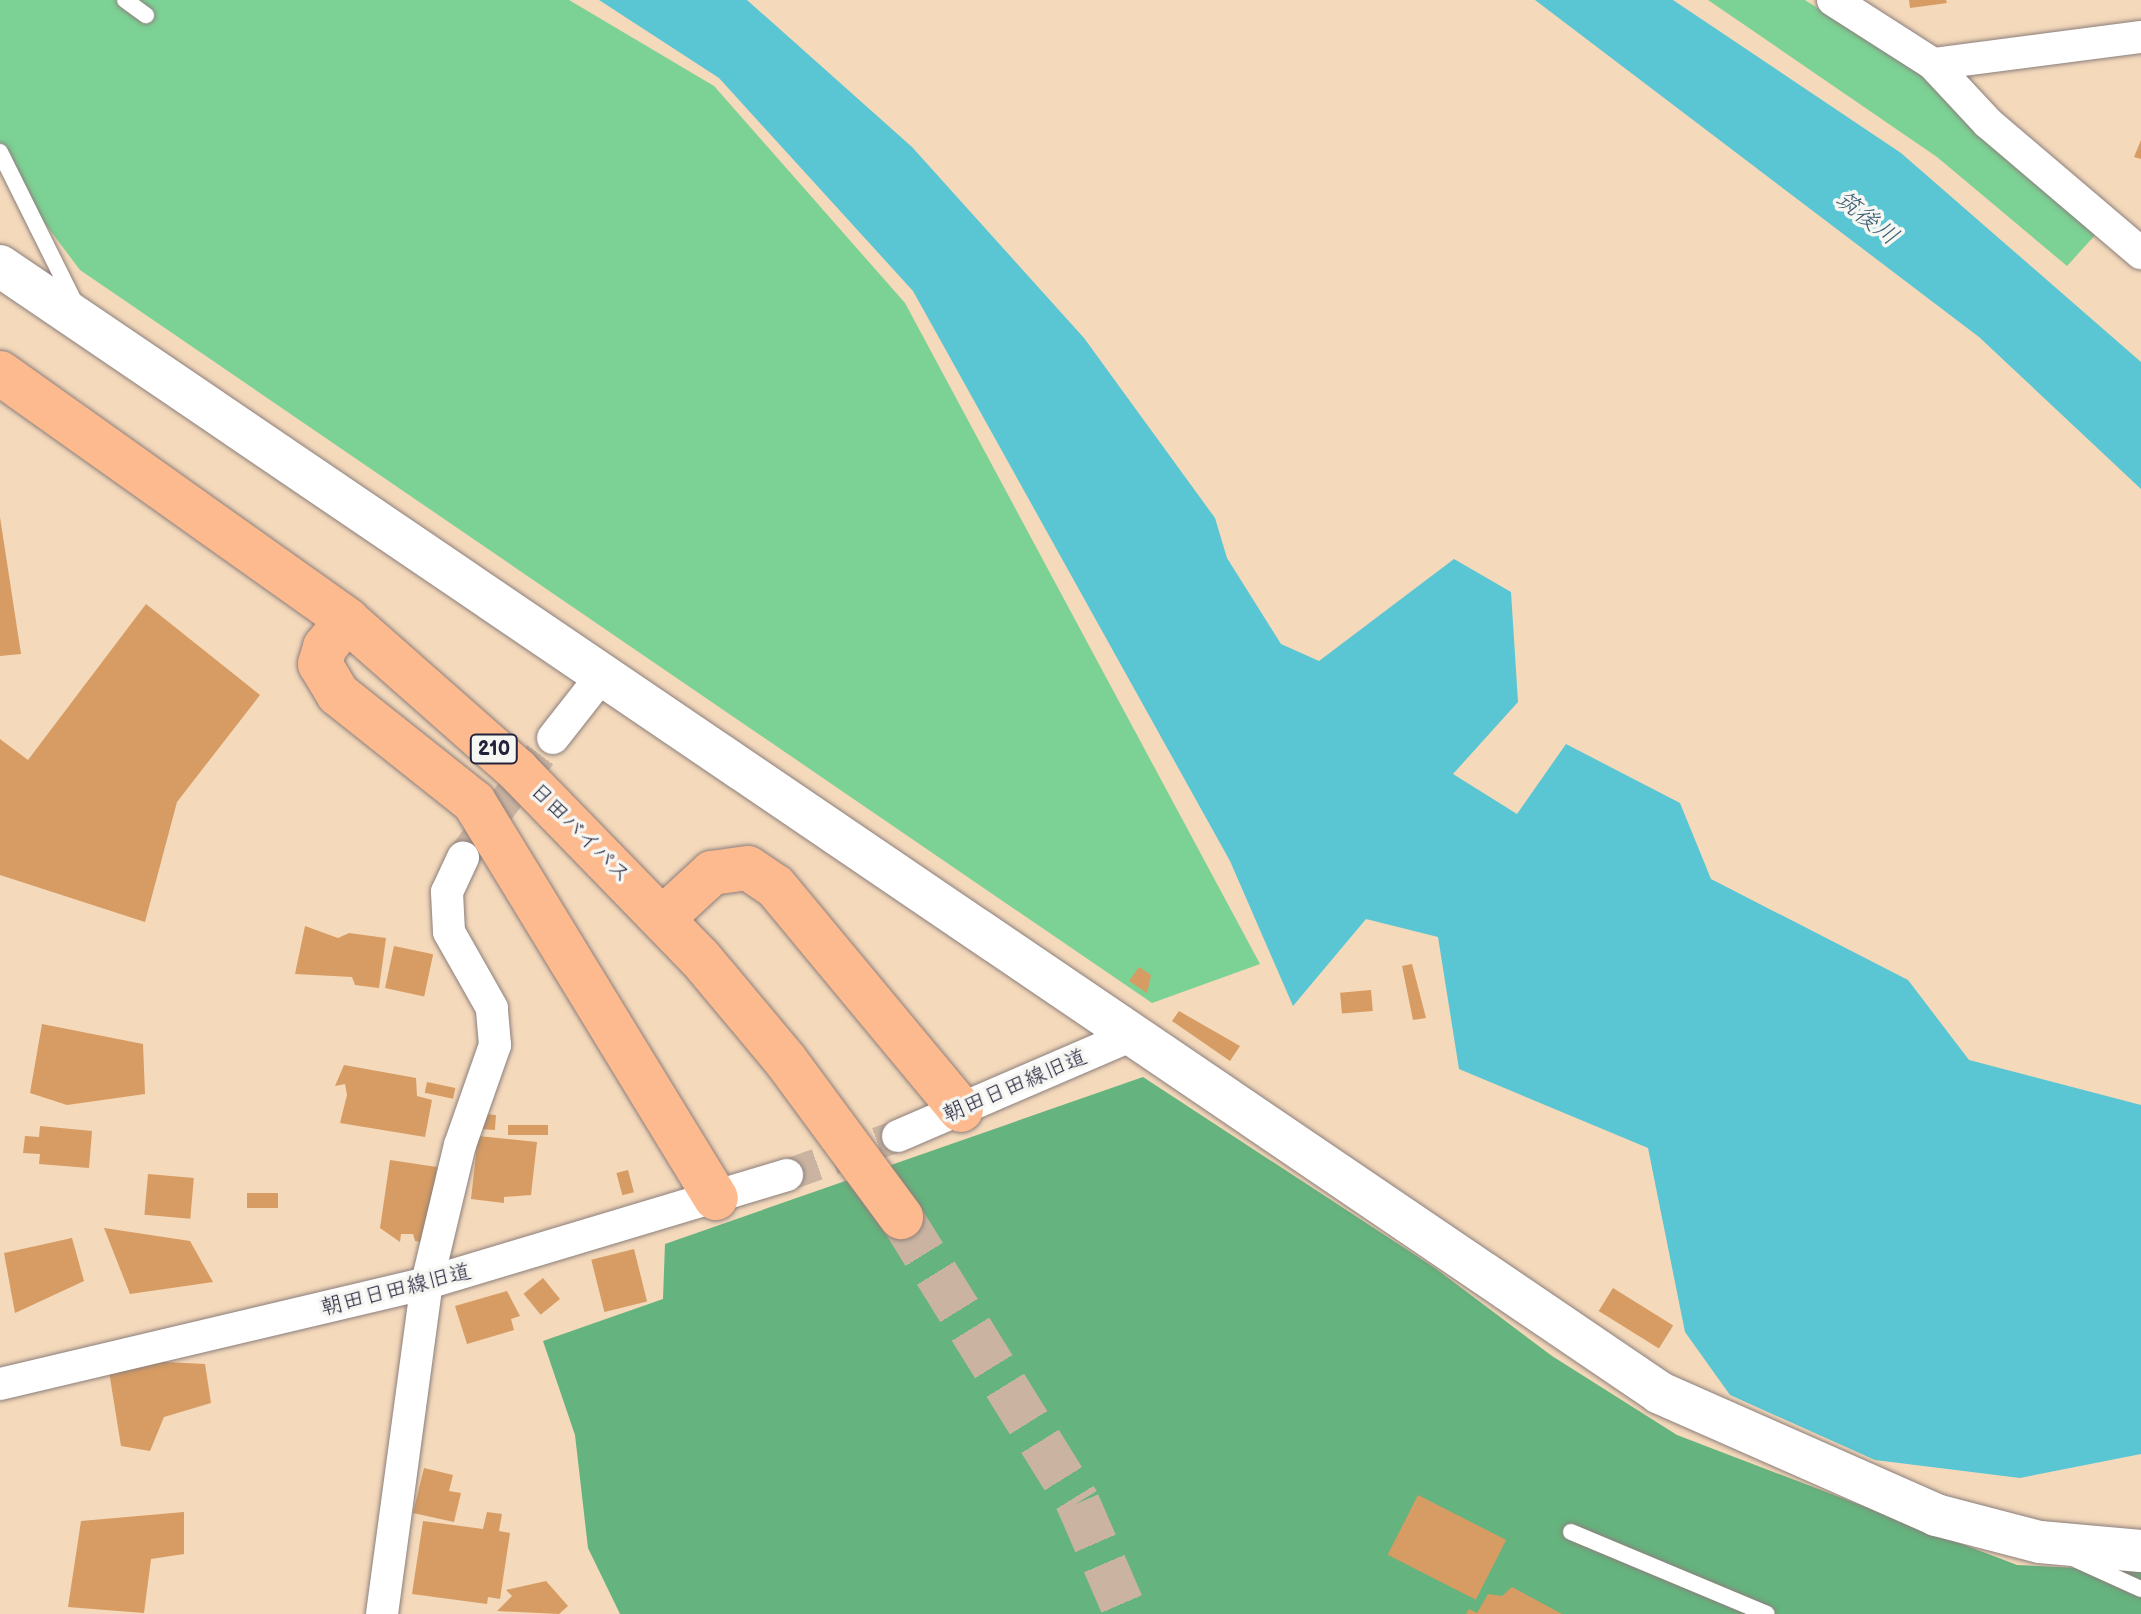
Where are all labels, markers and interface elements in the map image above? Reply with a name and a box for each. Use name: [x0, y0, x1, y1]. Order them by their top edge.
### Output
water label: 筑後川: [1830, 184, 1904, 252]
road number: 210: [468, 733, 520, 765]
street label: 日田バイパス: [524, 777, 636, 889]
street label: 朝田日田線旧道: [939, 1044, 1091, 1128]
street label: 朝田日田線旧道: [318, 1259, 474, 1321]

